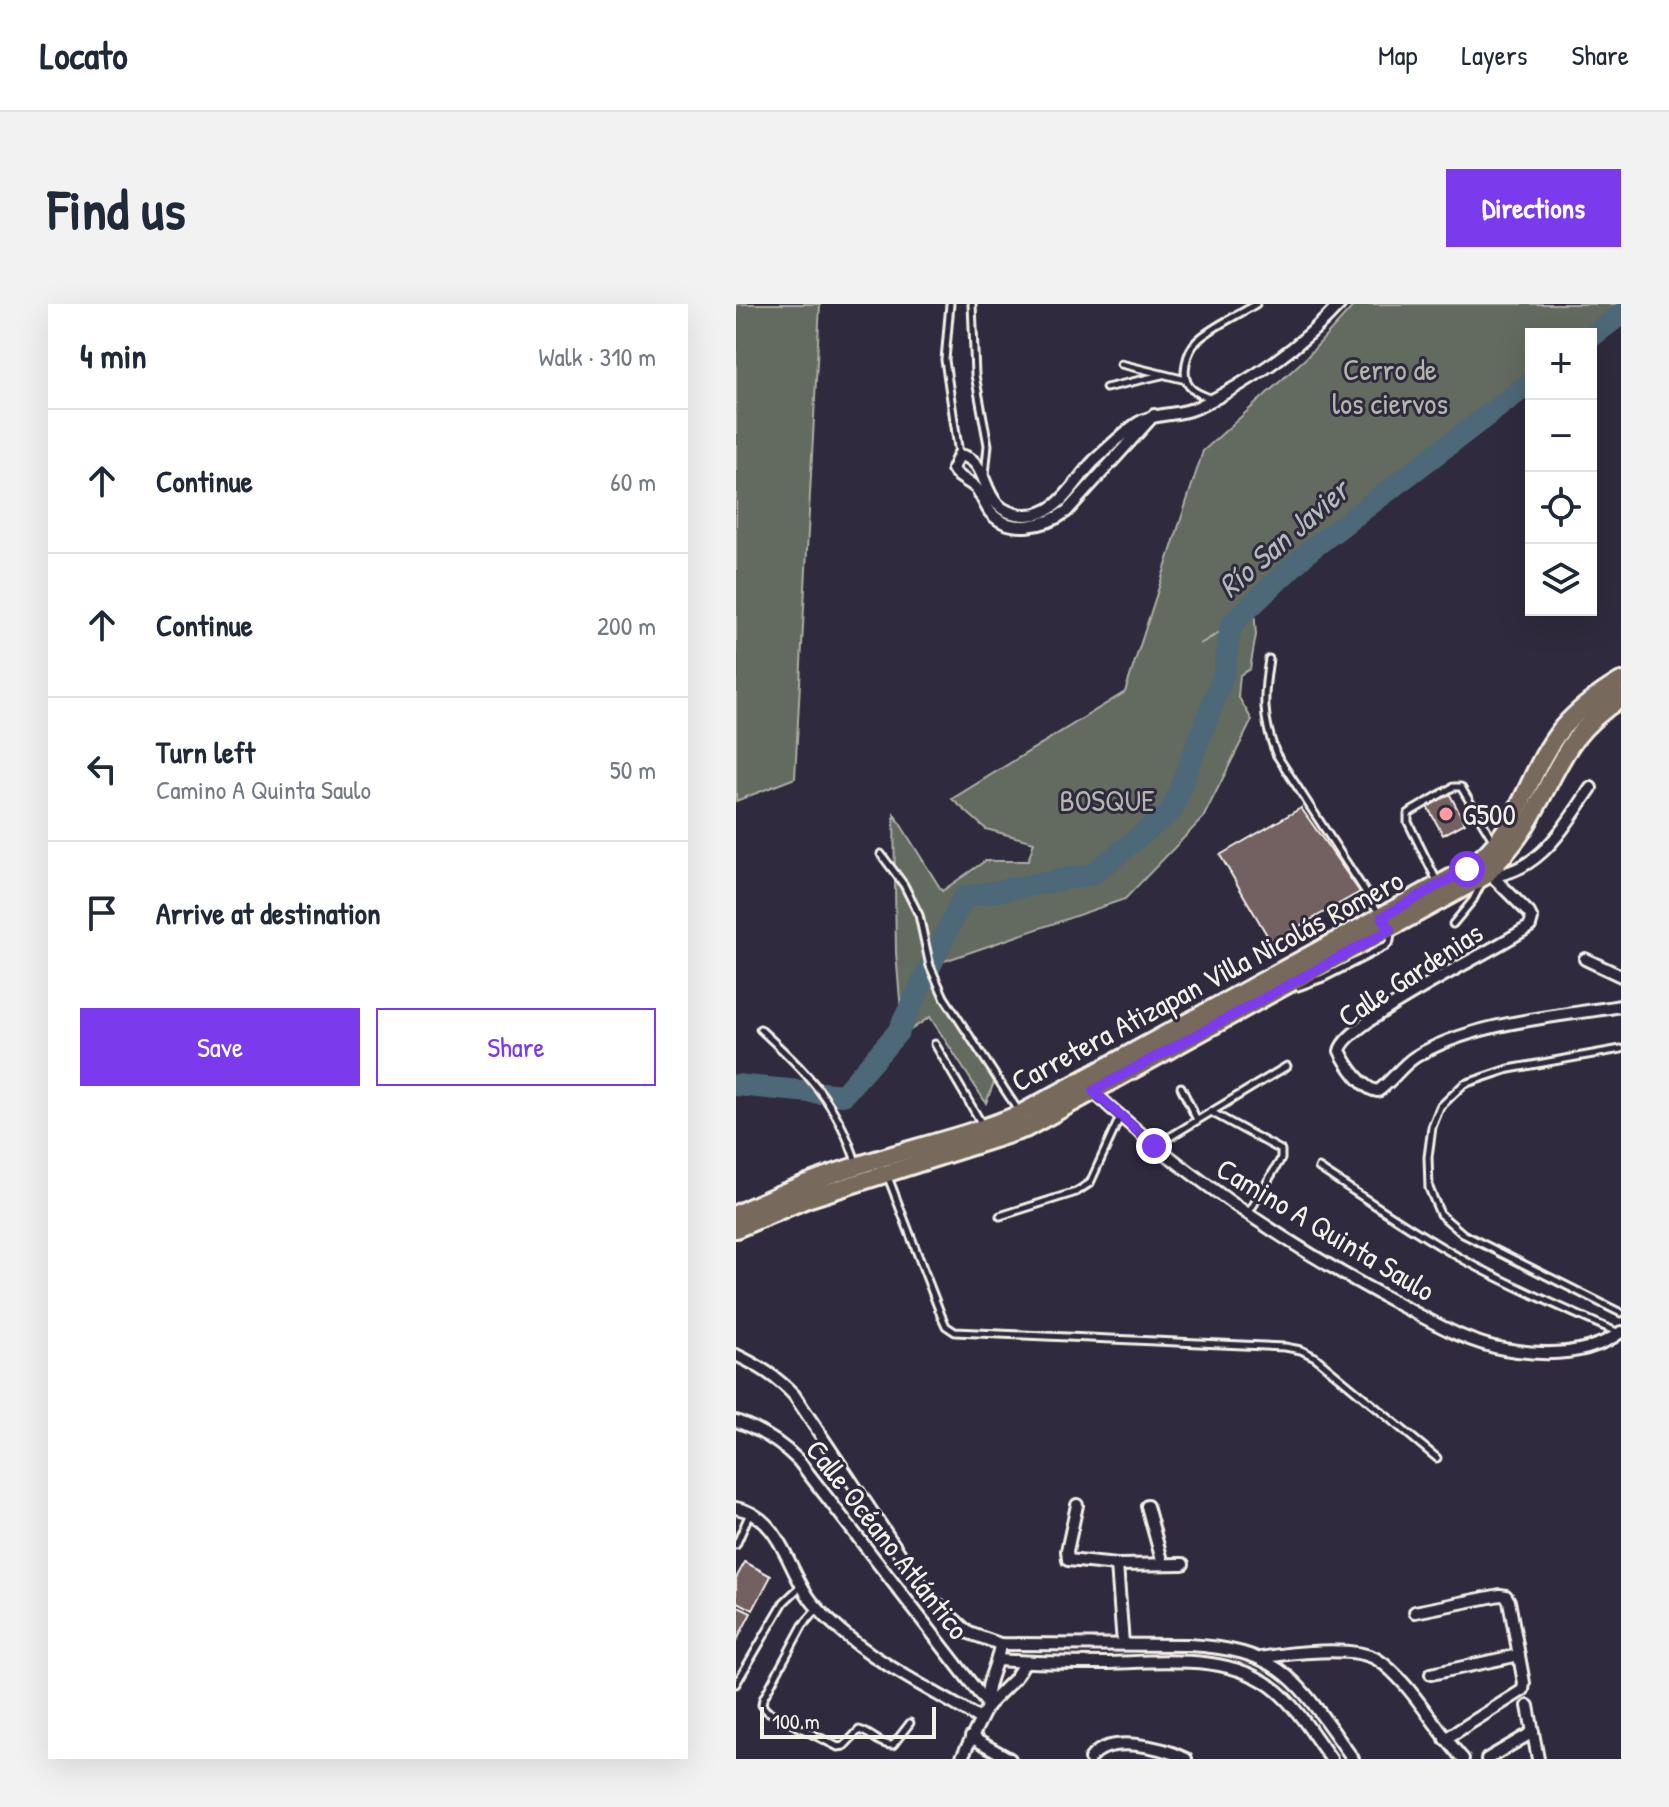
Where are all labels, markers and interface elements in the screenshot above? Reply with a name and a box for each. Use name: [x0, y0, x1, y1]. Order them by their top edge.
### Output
text: Locato: [40, 29, 127, 81]
text: Map: [1378, 36, 1418, 74]
text: Layers: [1462, 36, 1527, 74]
text: Share: [1571, 36, 1629, 74]
button: Directions: [1446, 169, 1621, 247]
text: Find us: [48, 171, 186, 246]
map controls: [1525, 328, 1597, 616]
button: +: [1525, 328, 1597, 400]
text: 4 min: [80, 333, 147, 379]
text: Walk · 310 m: [539, 339, 656, 374]
park label: Cerro de los ciervos: [1332, 349, 1448, 423]
button: −: [1525, 400, 1597, 472]
icon: ahead: [80, 459, 124, 503]
text: Continue: [156, 461, 253, 501]
text: 60 m: [610, 464, 656, 499]
water label: Río San Javier: [1208, 467, 1360, 607]
button: locate: [1525, 472, 1597, 544]
button: layers: [1525, 544, 1597, 616]
icon: ahead: [80, 603, 124, 647]
text: Continue: [156, 605, 253, 645]
text: 200 m: [597, 608, 656, 643]
text: Turn left: [156, 732, 255, 772]
icon: left: [80, 747, 124, 791]
text: 50 m: [610, 752, 656, 787]
text: Camino A Quinta Saulo: [156, 772, 371, 807]
park label: BOSQUE: [1059, 780, 1155, 820]
place label: G500: [1462, 794, 1516, 834]
marker: G500: [1437, 805, 1455, 823]
route start: [1449, 851, 1485, 887]
street label: Carretera Atizapan Villa Nicolás Romero: [1004, 859, 1410, 1101]
icon: arrive: [80, 891, 124, 935]
text: Arrive at destination: [156, 893, 381, 933]
street label: Calle Gardenias: [1330, 912, 1490, 1036]
button: Save: [80, 1008, 360, 1086]
button: Share: [376, 1008, 656, 1086]
route end: [1136, 1128, 1172, 1164]
street label: Camino A Quinta Saulo: [1209, 1148, 1443, 1310]
street label: Calle Océano Atlántico: [797, 1431, 979, 1647]
scale bar: [760, 1703, 936, 1739]
text: 100 m: [772, 1706, 820, 1736]

